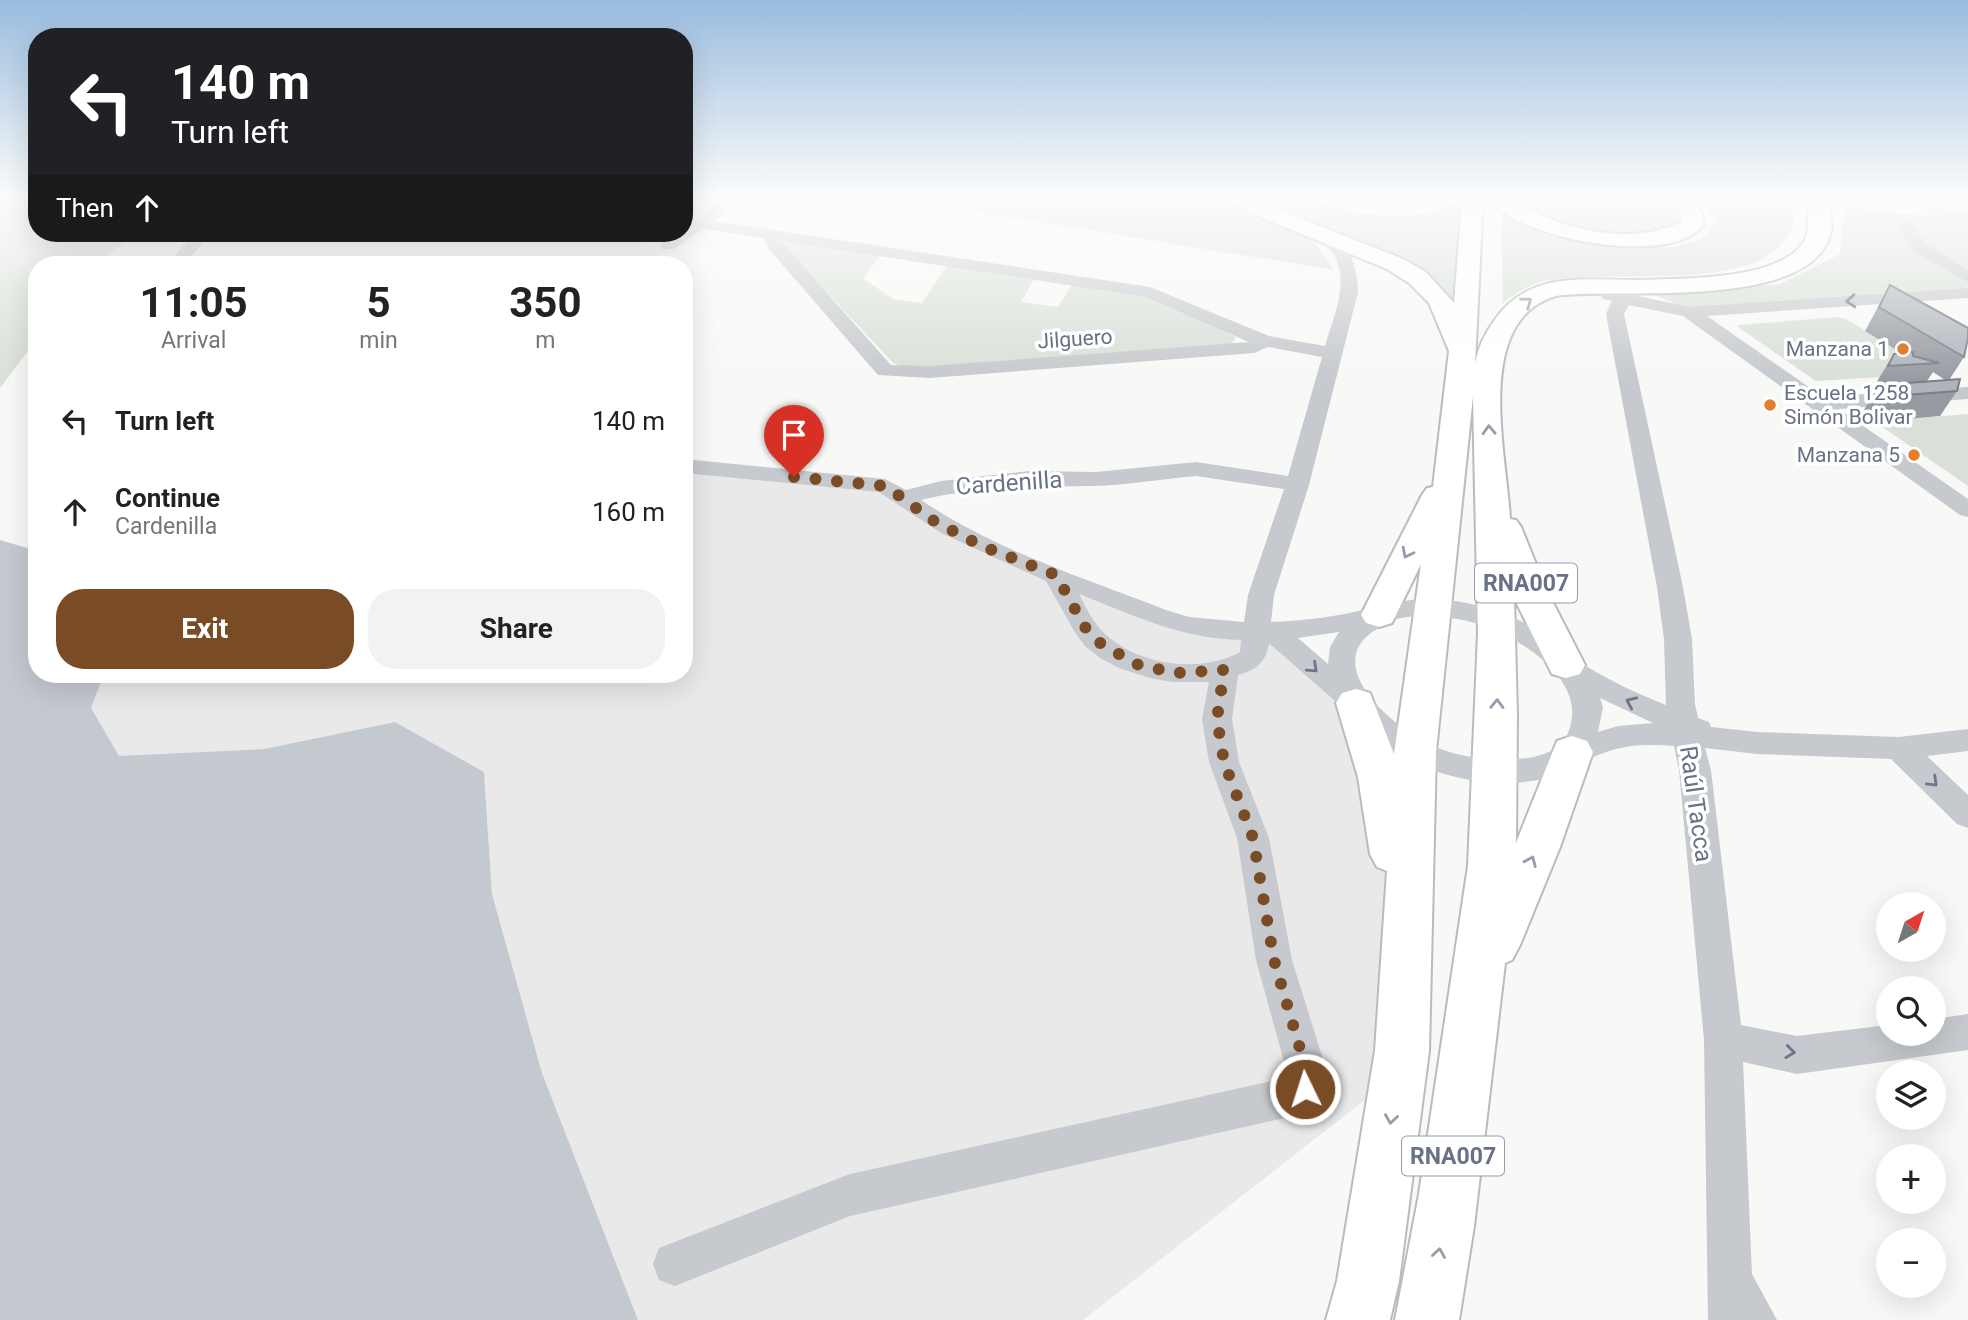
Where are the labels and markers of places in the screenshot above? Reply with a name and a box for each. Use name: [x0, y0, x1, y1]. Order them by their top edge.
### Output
place label: Manzana 1: [1786, 337, 1889, 361]
marker: Manzana 1: [1895, 341, 1911, 357]
place label: Escuela 1258 Simón Bolivar: [1784, 381, 1913, 429]
marker: Escuela 1258 Simón Bolivar: [1762, 397, 1778, 413]
pin: [764, 405, 824, 477]
place label: Manzana 5: [1797, 443, 1900, 467]
marker: Manzana 5: [1906, 447, 1922, 463]

